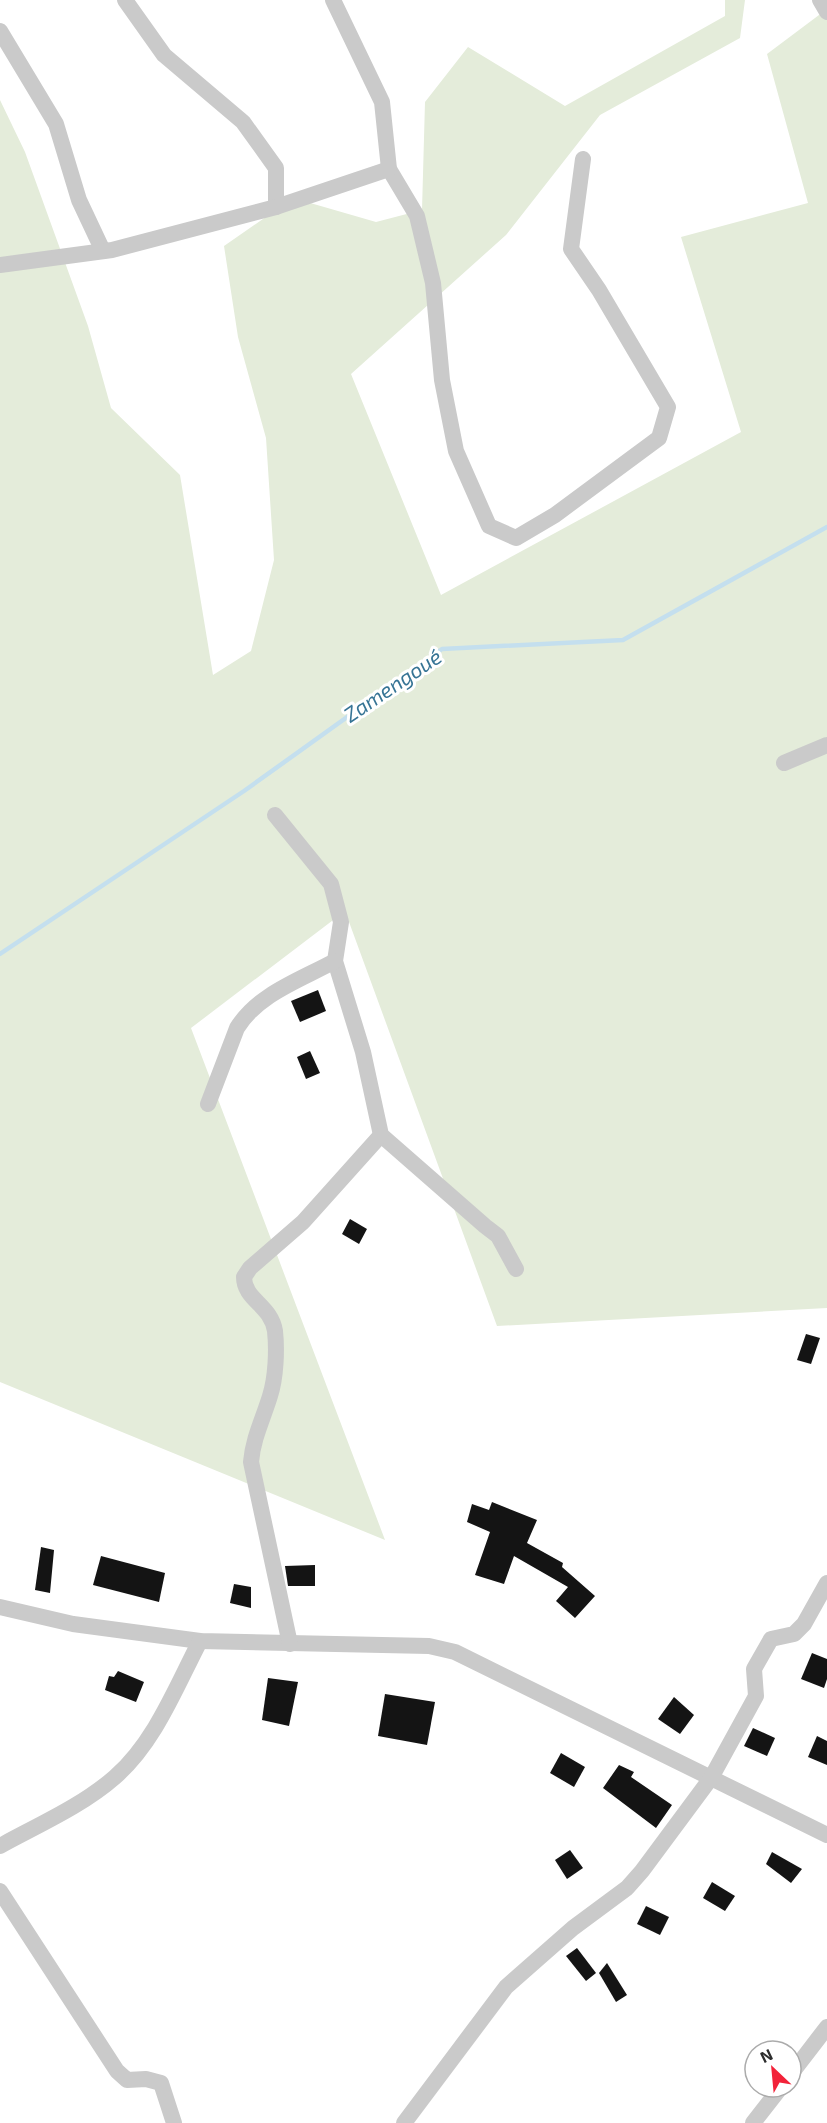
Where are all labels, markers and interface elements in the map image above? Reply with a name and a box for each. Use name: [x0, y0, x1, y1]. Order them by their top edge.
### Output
water label: Zamengoué: [339, 643, 446, 727]
north arrow: [743, 2039, 803, 2099]
text: N: [757, 2044, 776, 2066]

